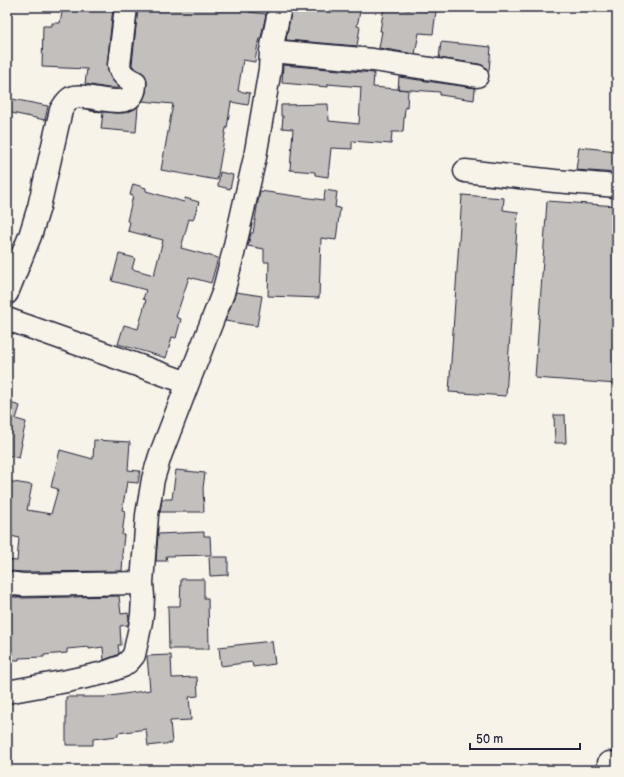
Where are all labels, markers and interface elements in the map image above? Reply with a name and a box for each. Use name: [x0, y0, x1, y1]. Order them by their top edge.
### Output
scale bar: [470, 725, 580, 751]
text: 50 m: [476, 732, 503, 747]

